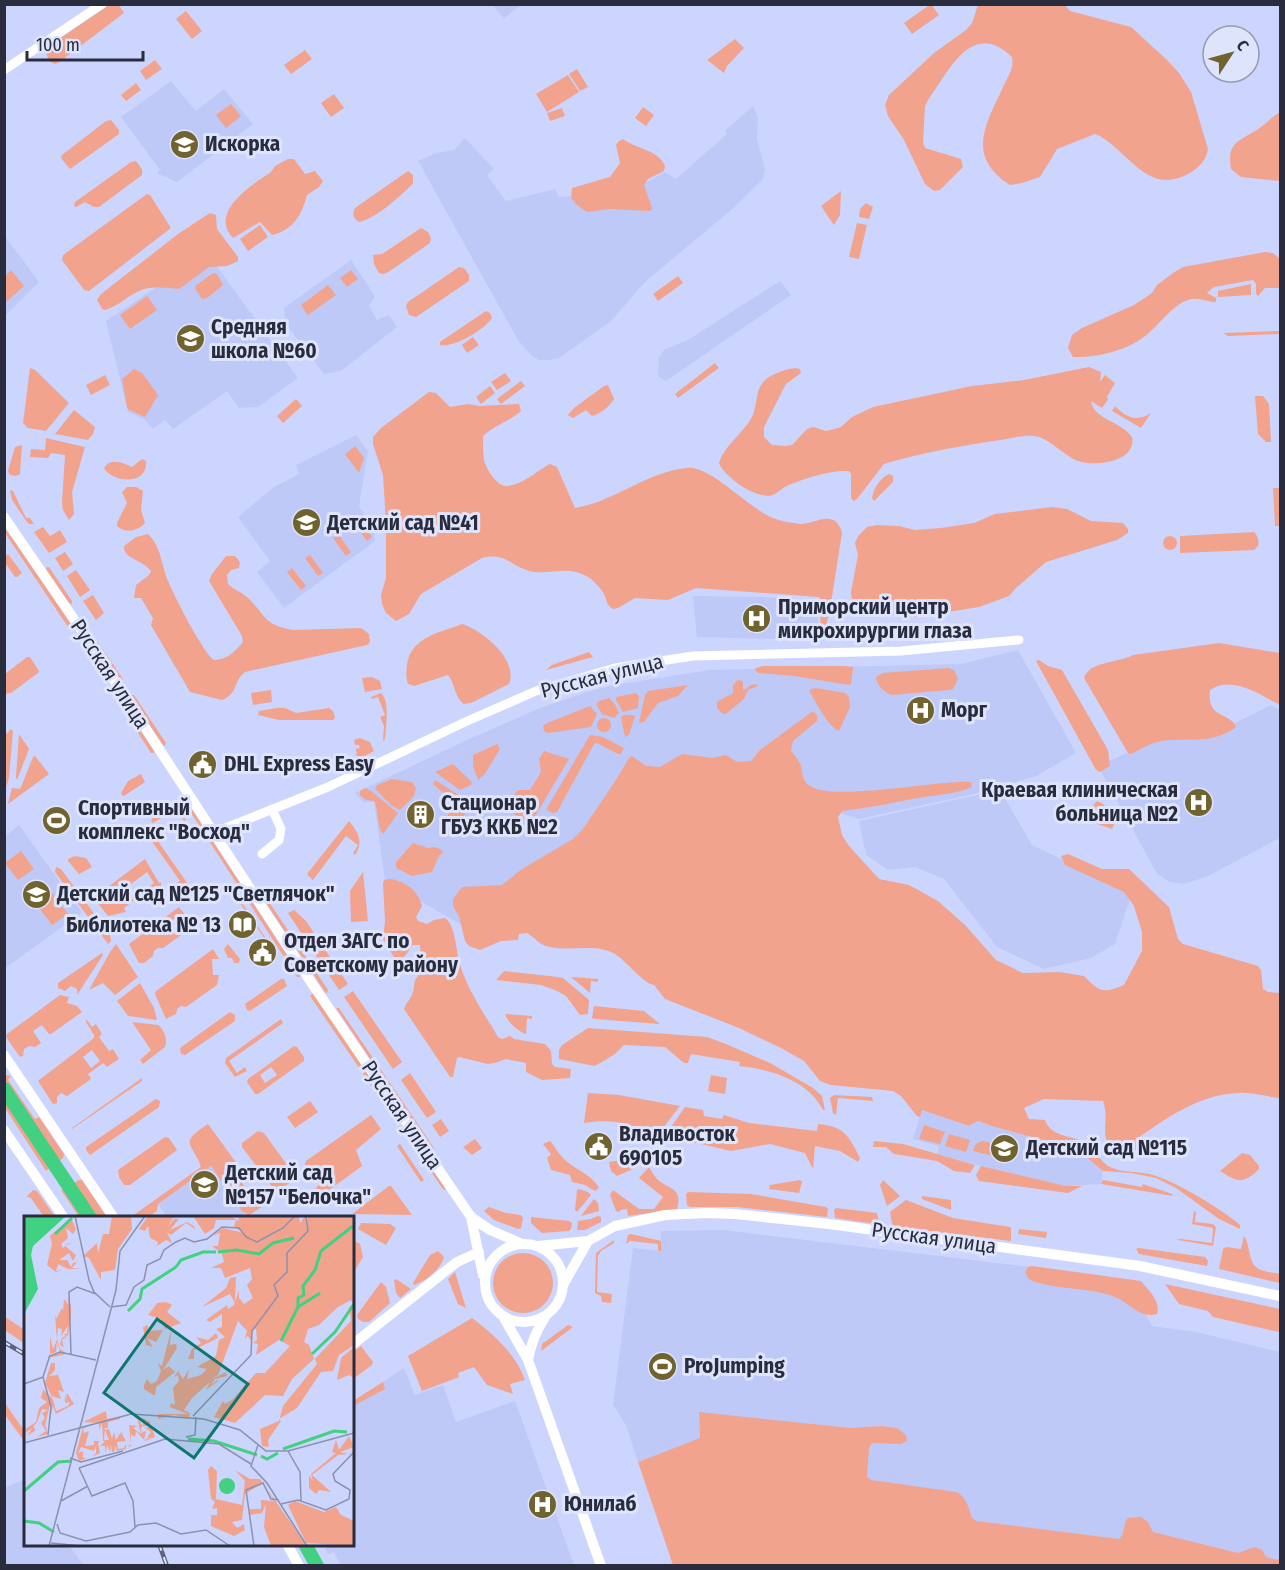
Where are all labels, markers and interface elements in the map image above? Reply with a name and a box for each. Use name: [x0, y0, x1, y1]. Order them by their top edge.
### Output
scale bar: [27, 24, 142, 62]
north arrow: [1201, 24, 1261, 84]
text: 100 m: [36, 34, 80, 56]
text: С: [1233, 36, 1253, 55]
school or university icon: Искорка: [168, 128, 200, 160]
place label: Искорка: [205, 131, 280, 157]
place label: Средняя школа №60: [211, 314, 317, 364]
school or university icon: Средняя школа №60: [174, 323, 206, 355]
school or university icon: Детский сад №41: [290, 507, 322, 539]
place label: Детский сад №41: [326, 510, 479, 536]
place label: Приморский центр микрохирургии глаза: [778, 594, 972, 644]
hospital icon: Приморский центр микрохирургии глаза: [741, 603, 773, 635]
street label: Русская улица: [65, 614, 155, 734]
street label: Русская улица: [538, 648, 666, 704]
hospital icon: Морг: [904, 694, 936, 726]
place label: Морг: [941, 697, 988, 723]
public building icon: DHL Express Easy: [187, 748, 219, 780]
place label: DHL Express Easy: [224, 751, 375, 777]
place label: Краевая клиническая больница №2: [981, 777, 1178, 827]
hospital icon: Краевая клиническая больница №2: [1183, 786, 1215, 818]
place label: Стационар ГБУЗ ККБ №2: [441, 790, 558, 840]
place label: Спортивный комплекс "Восход": [78, 795, 250, 845]
building icon: Стационар ГБУЗ ККБ №2: [404, 799, 436, 831]
sports icon: Спортивный комплекс "Восход": [41, 804, 73, 836]
school or university icon: Детский сад №125 "Светлячок": [20, 878, 52, 910]
place label: Детский сад №125 "Светлячок": [56, 881, 335, 907]
library icon: Библиотека № 13: [226, 909, 258, 941]
place label: Библиотека № 13: [66, 912, 221, 938]
place label: Отдел ЗАГС по Советскому району: [284, 928, 459, 978]
public building icon: Отдел ЗАГС по Советскому району: [247, 937, 279, 969]
street label: Русская улица: [356, 1056, 448, 1174]
place label: Владивосток 690105: [619, 1121, 735, 1171]
public building icon: Владивосток 690105: [582, 1130, 614, 1162]
school or university icon: Детский сад №115: [989, 1132, 1021, 1164]
place label: Детский сад №115: [1025, 1135, 1187, 1161]
place label: Детский сад №157 "Белочка": [224, 1160, 371, 1210]
school or university icon: Детский сад №157 "Белочка": [188, 1169, 220, 1201]
inset map: [24, 1216, 354, 1546]
street label: Русская улица: [870, 1216, 998, 1260]
sports icon: ProJumping: [647, 1350, 679, 1382]
place label: ProJumping: [684, 1353, 785, 1379]
hospital icon: Юнилаб: [527, 1488, 559, 1520]
place label: Юнилаб: [564, 1491, 637, 1517]

